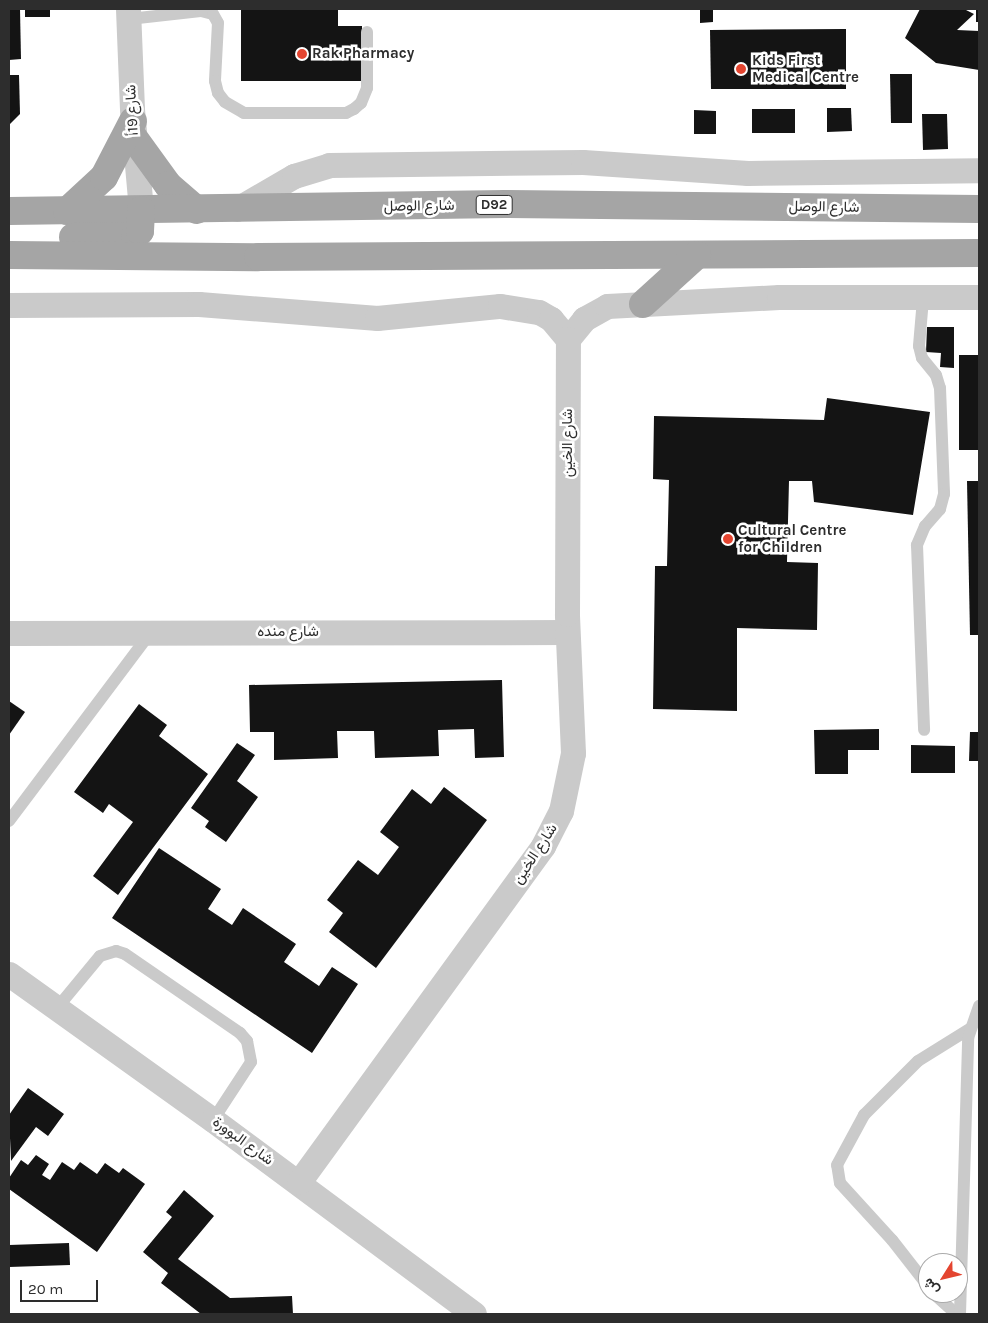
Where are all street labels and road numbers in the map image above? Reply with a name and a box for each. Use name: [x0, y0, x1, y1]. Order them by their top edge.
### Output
street label: شارع 19أ: [122, 84, 142, 136]
road number: D92: [475, 194, 513, 216]
street label: شارع الوصل: [383, 196, 455, 216]
street label: شارع الوصل: [788, 197, 860, 217]
street label: شارع الخين: [559, 409, 577, 477]
street label: شارع منده: [257, 623, 319, 641]
street label: شارع الخين: [509, 820, 561, 888]
street label: شارع البوورة: [209, 1113, 277, 1169]

